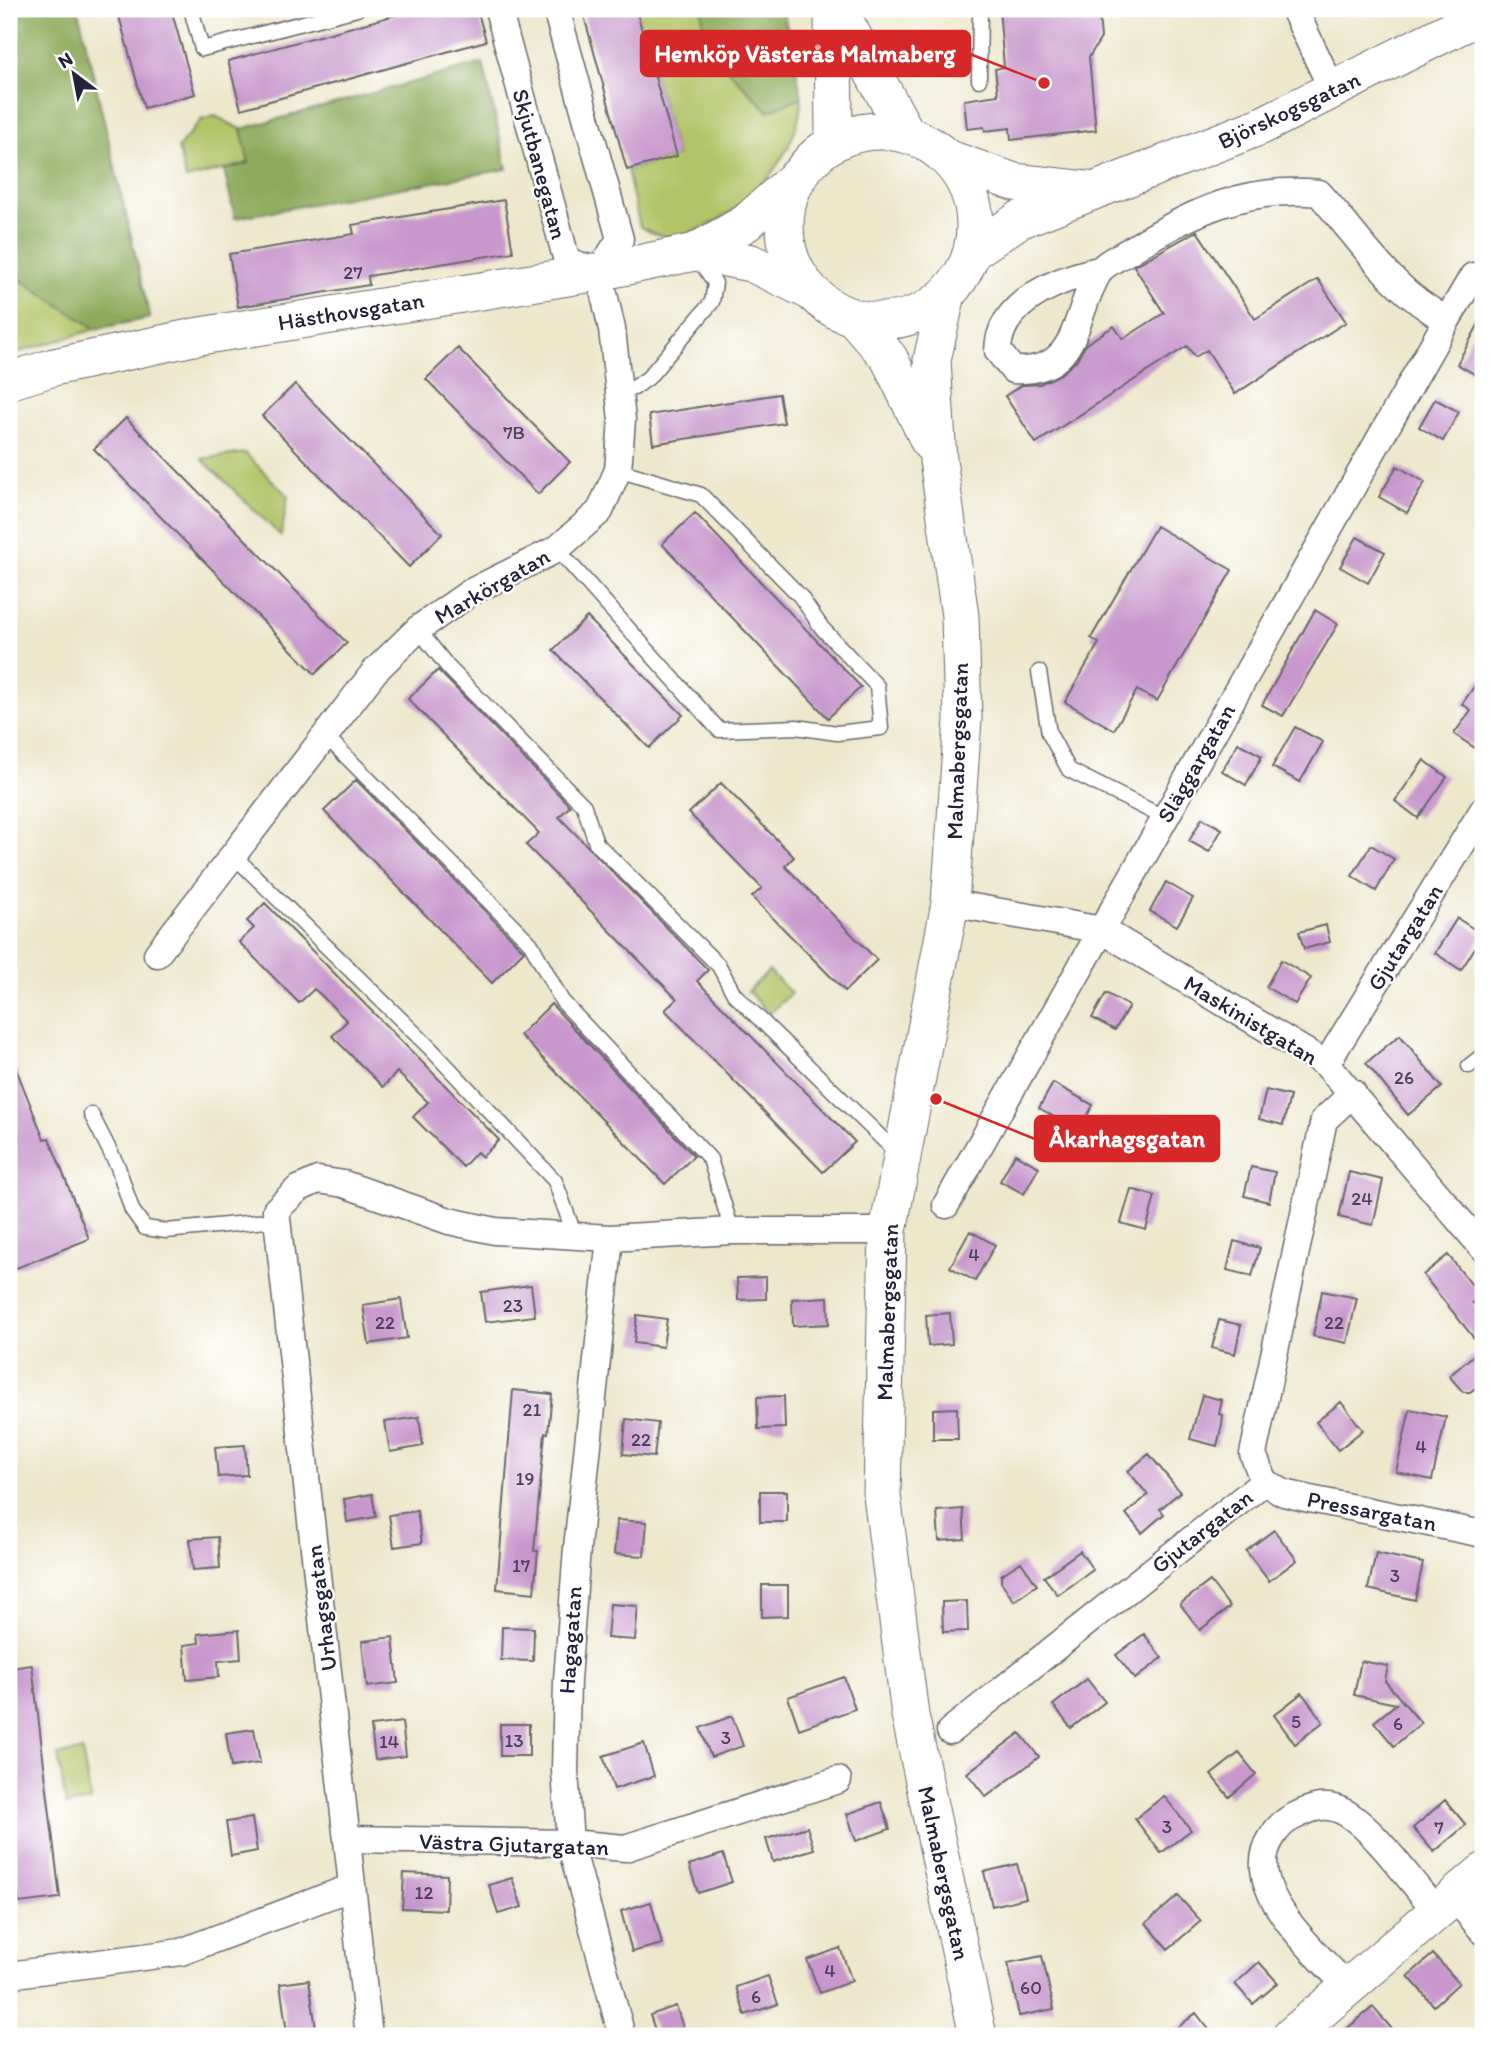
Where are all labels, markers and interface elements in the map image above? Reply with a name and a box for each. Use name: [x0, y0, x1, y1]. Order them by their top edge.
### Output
callout: Hemköp Västerås Malmaberg: [641, 31, 970, 76]
north arrow: [38, 38, 108, 108]
text: Hemköp Västerås Malmaberg: [654, 39, 956, 69]
text: N: [54, 47, 77, 73]
street label: Björskogsgatan: [1214, 65, 1364, 155]
street label: Skjutbanegatan: [506, 86, 574, 242]
house number: 27: [343, 261, 363, 284]
street label: Hästhovsgatan: [276, 286, 426, 336]
house number: 7B: [503, 421, 525, 444]
street label: Markörgatan: [429, 542, 555, 630]
street label: Malmabergsgatan: [940, 662, 974, 840]
street label: Släggargatan: [1151, 699, 1241, 827]
street label: Gjutargatan: [1361, 878, 1449, 996]
street label: Maskinistgatan: [1179, 969, 1323, 1071]
house number: 26: [1394, 1066, 1414, 1089]
callout: Åkarhagsgatan: [1035, 1116, 1219, 1161]
text: Åkarhagsgatan: [1048, 1124, 1205, 1154]
house number: 24: [1351, 1187, 1373, 1210]
street label: Malmabergsgatan: [870, 1223, 904, 1401]
house number: 4: [968, 1243, 980, 1266]
house number: 23: [503, 1294, 523, 1317]
house number: 22: [375, 1311, 395, 1334]
house number: 22: [1324, 1311, 1344, 1334]
house number: 21: [523, 1398, 542, 1421]
house number: 22: [631, 1428, 651, 1451]
house number: 4: [1415, 1435, 1427, 1458]
house number: 19: [516, 1467, 534, 1490]
street label: Gjutargatan: [1146, 1483, 1258, 1579]
street label: Pressargatan: [1305, 1485, 1439, 1537]
street label: Urhagsgatan: [299, 1543, 343, 1673]
house number: 17: [512, 1554, 530, 1577]
house number: 3: [1390, 1564, 1400, 1587]
street label: Hagagatan: [552, 1585, 588, 1695]
house number: 5: [1291, 1710, 1301, 1733]
house number: 6: [1393, 1712, 1403, 1735]
house number: 3: [721, 1726, 731, 1749]
house number: 13: [504, 1729, 524, 1752]
house number: 14: [379, 1730, 399, 1753]
street label: Malmabergsgatan: [912, 1783, 976, 1963]
house number: 3: [1162, 1815, 1172, 1838]
house number: 7: [1434, 1816, 1444, 1839]
street label: Västra Gjutargatan: [418, 1827, 610, 1861]
house number: 12: [415, 1881, 433, 1904]
house number: 4: [824, 1959, 836, 1982]
house number: 60: [1020, 1976, 1042, 1999]
house number: 6: [751, 1985, 761, 2008]

